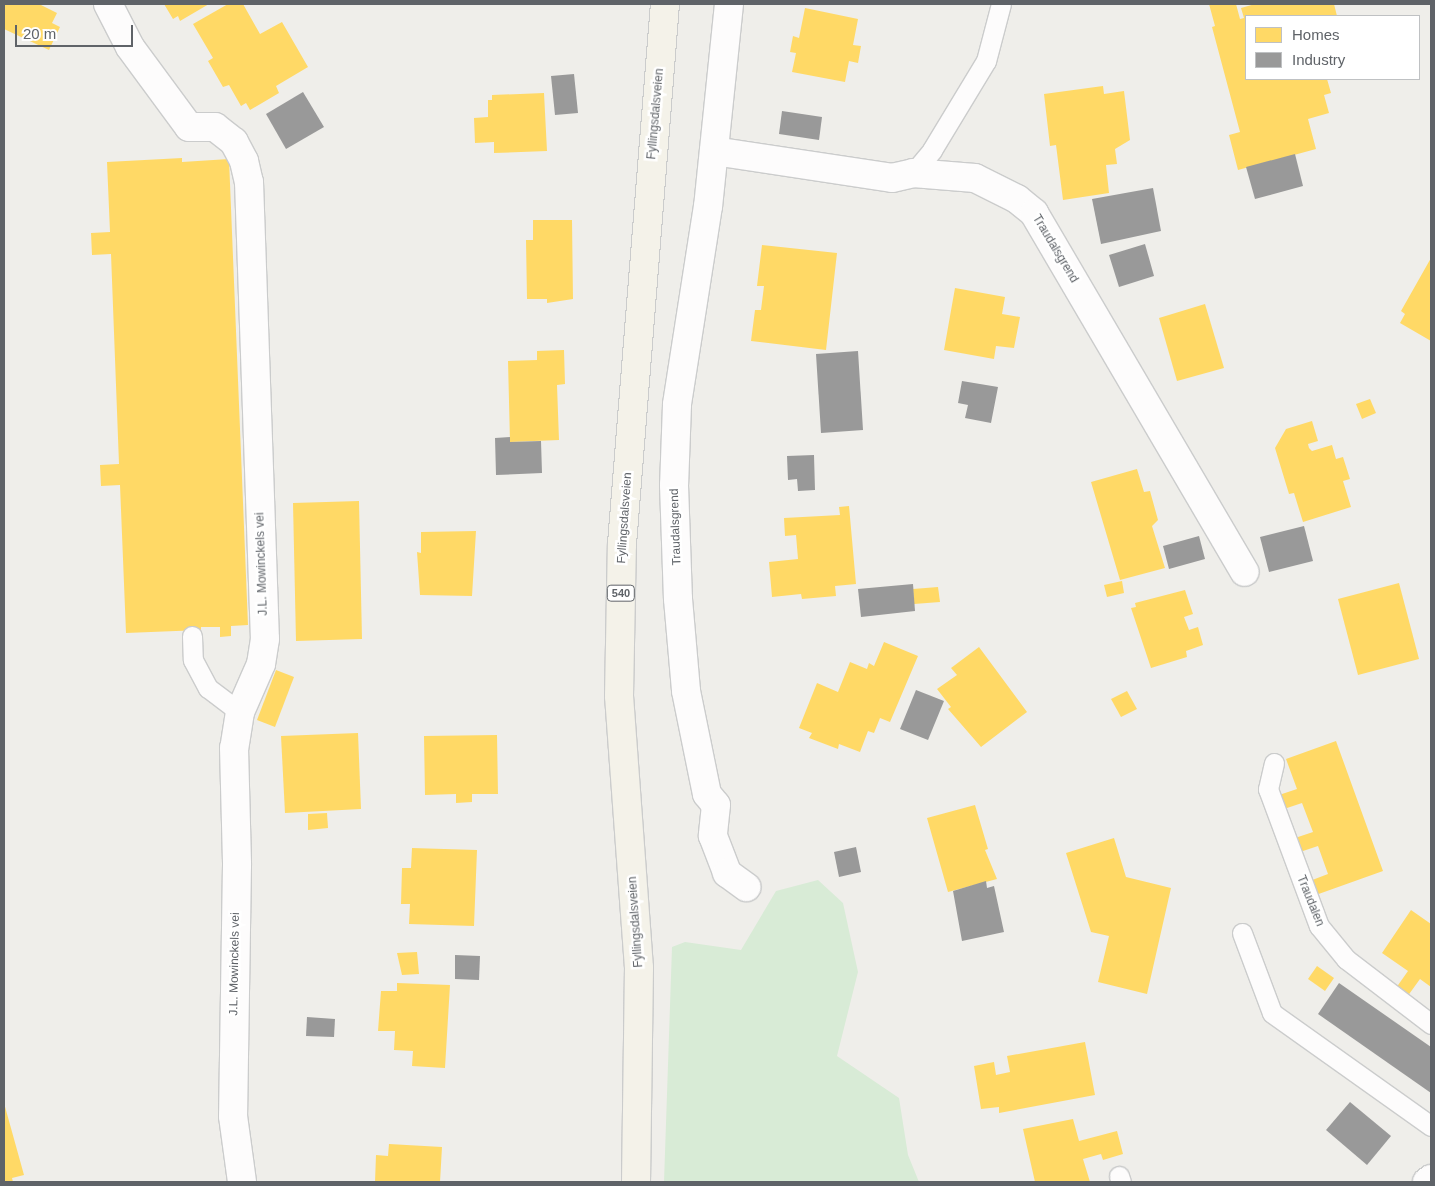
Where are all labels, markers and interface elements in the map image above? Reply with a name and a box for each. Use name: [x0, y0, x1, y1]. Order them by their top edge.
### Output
scale bar: [18, 15, 135, 47]
legend: [1245, 15, 1420, 80]
text: 20 m: [23, 25, 56, 42]
text: Homes: [1292, 26, 1340, 43]
text: Industry: [1292, 51, 1345, 68]
street label: Fyllingsdalsveien: [645, 68, 667, 160]
street label: Traudalsgrend: [1029, 212, 1081, 286]
street label: Fyllingsdalsveien: [615, 472, 635, 564]
street label: Traudalsgrend: [667, 488, 685, 566]
street label: J.L. Mowinckels vei: [253, 512, 271, 616]
road number: 540: [606, 584, 636, 602]
street label: Traudalen: [1293, 873, 1327, 929]
street label: Fyllingsdalsveien: [626, 876, 646, 968]
street label: J.L. Mowinckels vei: [227, 912, 243, 1016]

